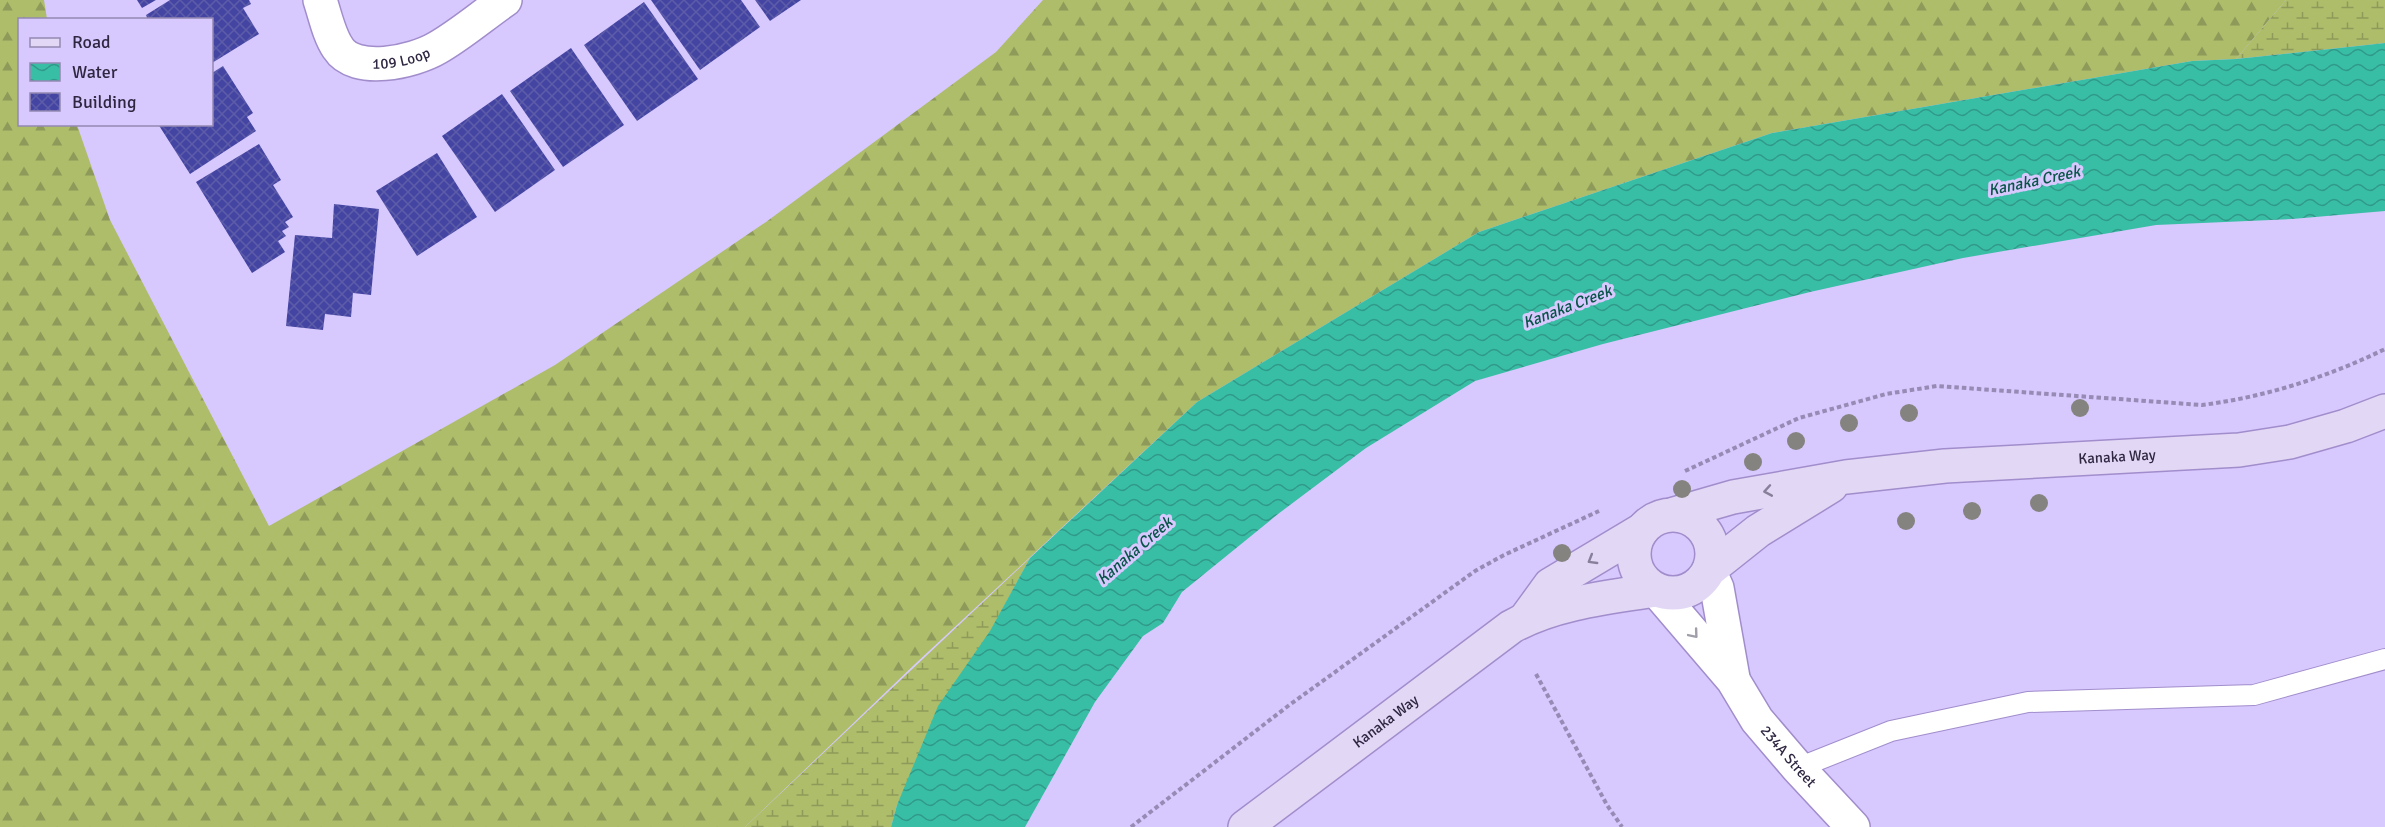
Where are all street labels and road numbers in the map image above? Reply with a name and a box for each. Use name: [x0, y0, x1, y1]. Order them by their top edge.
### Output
street label: 109 Loop: [372, 44, 433, 73]
street label: Kanaka Way: [2078, 446, 2156, 468]
street label: Kanaka Way: [1349, 691, 1422, 752]
street label: 234A Street: [1757, 722, 1820, 791]

